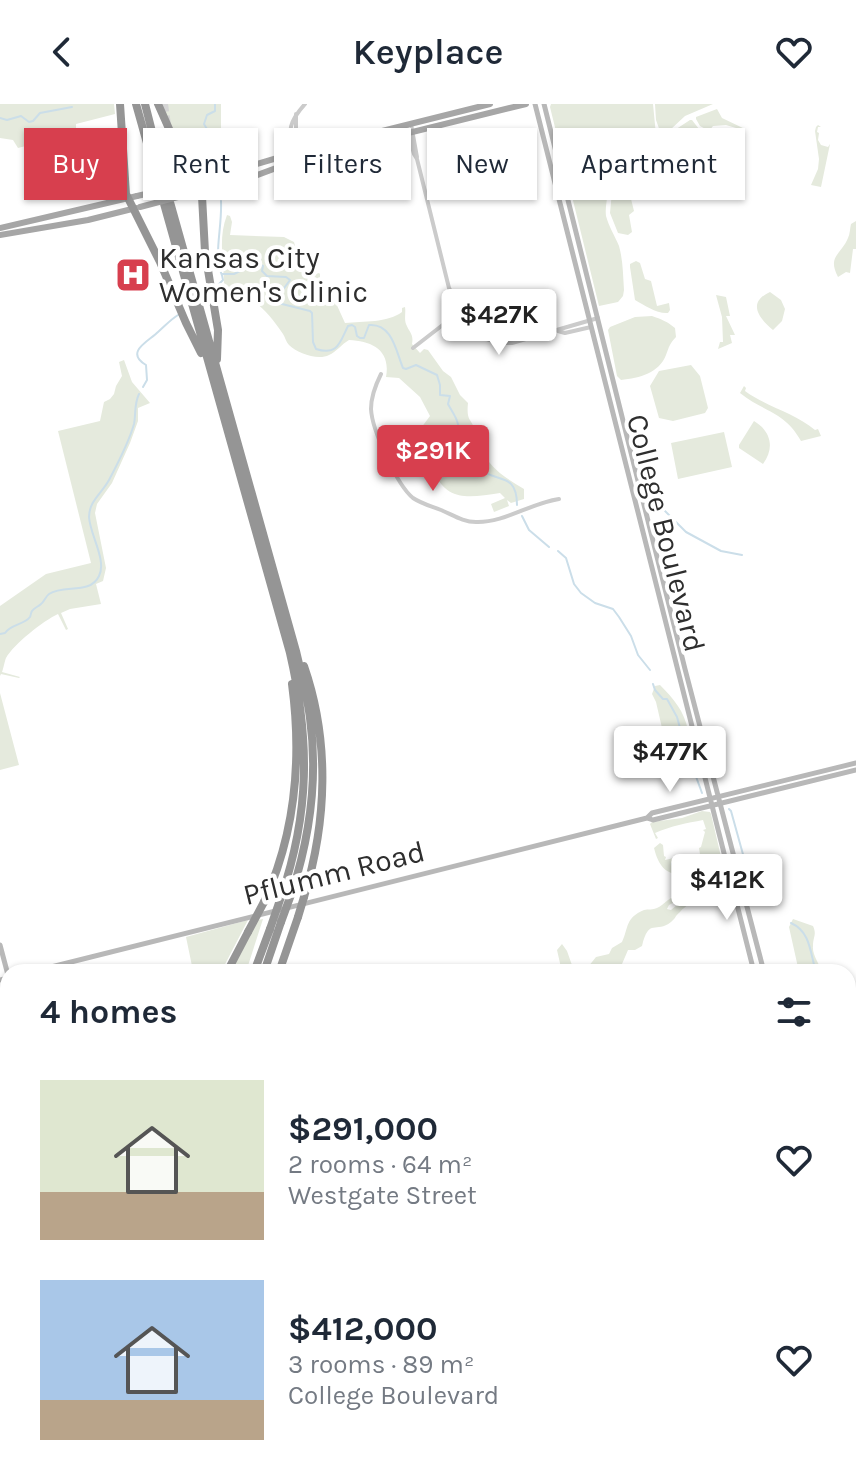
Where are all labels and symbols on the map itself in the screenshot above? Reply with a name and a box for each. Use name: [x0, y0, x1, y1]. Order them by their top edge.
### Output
place label: Kansas City Women's Clinic: [159, 240, 368, 310]
hospital icon: Kansas City Women's Clinic: [114, 256, 152, 294]
pin: $427K: [443, 289, 555, 357]
street label: College Boulevard: [619, 410, 713, 656]
pin: $291K: [377, 425, 489, 493]
pin: $477K: [614, 726, 726, 794]
street label: Pflumm Road: [240, 833, 428, 913]
pin: $412K: [671, 854, 783, 922]

